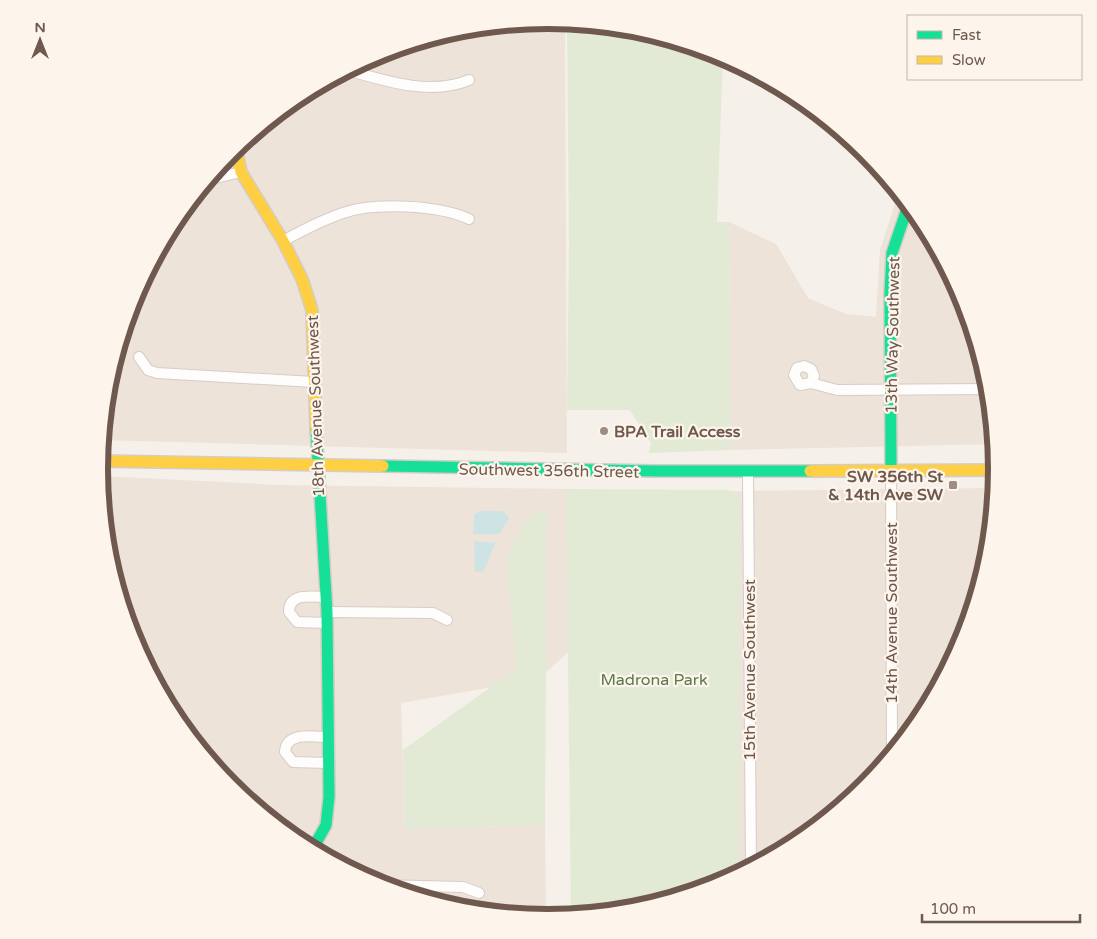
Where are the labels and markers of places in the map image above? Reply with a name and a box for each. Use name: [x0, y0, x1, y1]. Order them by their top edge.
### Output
place label: BPA Trail Access: [614, 422, 741, 442]
marker: BPA Trail Access: [598, 425, 610, 437]
place label: SW 356th St & 14th Ave SW: [828, 467, 944, 505]
marker: SW 356th St & 14th Ave SW: [947, 479, 959, 491]

